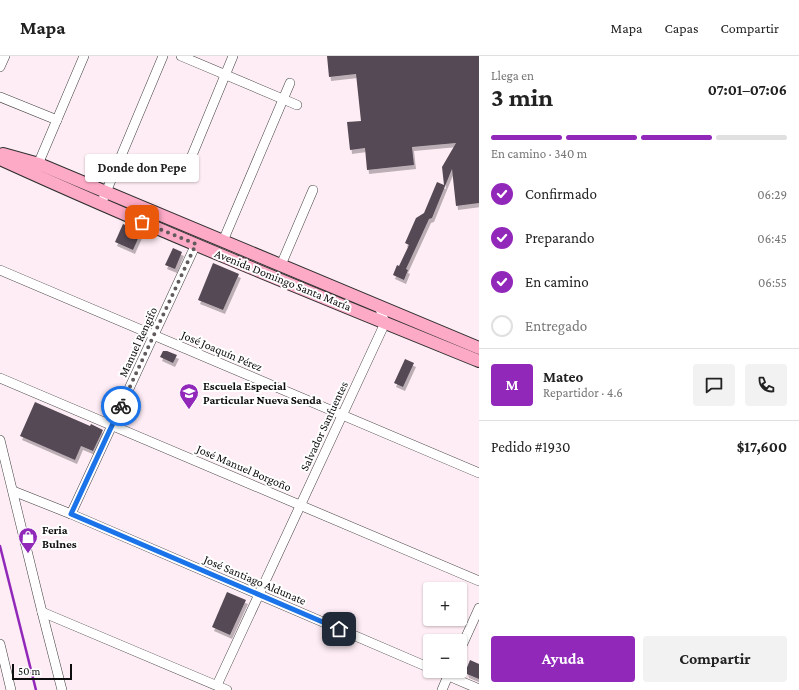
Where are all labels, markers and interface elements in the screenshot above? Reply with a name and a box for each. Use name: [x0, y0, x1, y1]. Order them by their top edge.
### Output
text: Mapa: [20, 17, 66, 38]
text: Mapa: [611, 20, 643, 36]
text: Capas: [665, 20, 699, 36]
text: Compartir: [721, 20, 779, 36]
text: Llega en: [491, 68, 534, 83]
text: 07:01–07:06: [708, 82, 787, 98]
text: 3 min: [491, 83, 553, 112]
text: En camino · 340 m: [491, 146, 587, 161]
callout: Donde don Pepe: [85, 154, 199, 182]
text: Donde don Pepe: [98, 160, 186, 175]
icon: check: [491, 183, 513, 205]
text: Confirmado: [525, 186, 597, 202]
text: 06:29: [757, 187, 787, 202]
pin: [125, 205, 159, 239]
icon: bag: [131, 211, 153, 233]
icon: check: [491, 227, 513, 249]
text: Preparando: [525, 230, 594, 246]
text: 06:45: [757, 231, 787, 246]
street label: Avenida Domingo Santa María: [213, 246, 354, 314]
icon: check: [491, 271, 513, 293]
text: En camino: [525, 274, 589, 290]
text: 06:55: [758, 275, 787, 290]
street label: Manuel Rengifo: [116, 305, 160, 379]
text: Entregado: [525, 318, 587, 334]
street label: José Joaquín Pérez: [178, 327, 265, 374]
button: chat: [693, 364, 735, 406]
button: phone: [745, 364, 787, 406]
text: Mateo: [543, 369, 583, 385]
text: M: [505, 377, 519, 393]
place label: Escuela Especial Particular Nueva Senda: [203, 379, 322, 407]
street label: Salvador Sanfuentes: [297, 379, 351, 473]
school or university icon: Escuela Especial Particular Nueva Senda: [178, 382, 200, 410]
text: Repartidor · 4.6: [543, 385, 623, 400]
courier: [101, 386, 141, 426]
icon: bike: [110, 395, 132, 417]
text: Pedido #1930: [491, 439, 571, 455]
text: $17,600: [737, 439, 787, 455]
street label: José Manuel Borgoño: [194, 441, 293, 494]
place label: Feria Bulnes: [42, 523, 77, 551]
shop icon: Feria Bulnes: [17, 526, 39, 554]
street label: José Santiago Aldunate: [201, 552, 308, 608]
map controls: [423, 582, 467, 678]
button: +: [423, 582, 467, 626]
pin: [322, 612, 356, 646]
icon: home: [328, 618, 350, 640]
button: −: [423, 634, 467, 678]
button: Ayuda: [491, 636, 635, 682]
button: Compartir: [643, 636, 787, 682]
scale bar: [12, 662, 72, 681]
text: 50 m: [18, 665, 40, 677]

